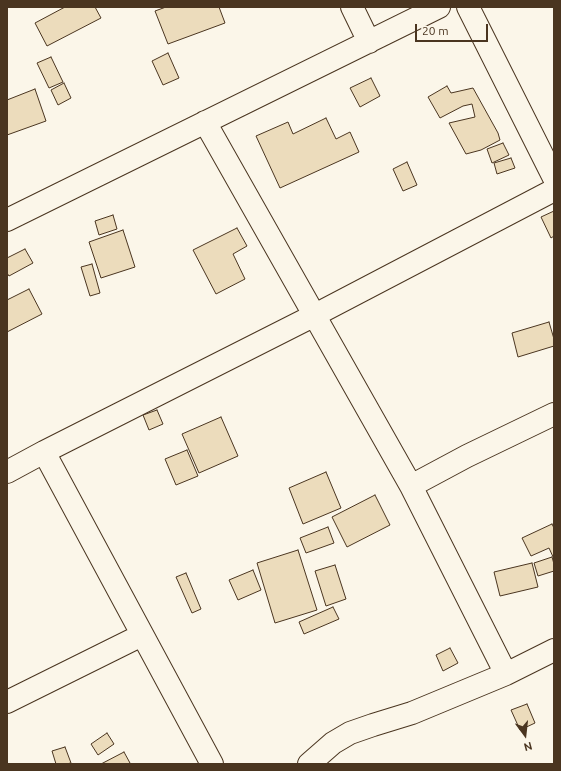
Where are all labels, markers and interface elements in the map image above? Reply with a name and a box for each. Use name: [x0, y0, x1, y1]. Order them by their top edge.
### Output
scale bar: [417, 16, 490, 42]
text: 20 m: [422, 24, 449, 37]
north arrow: [505, 715, 545, 755]
text: N: [523, 740, 534, 753]

